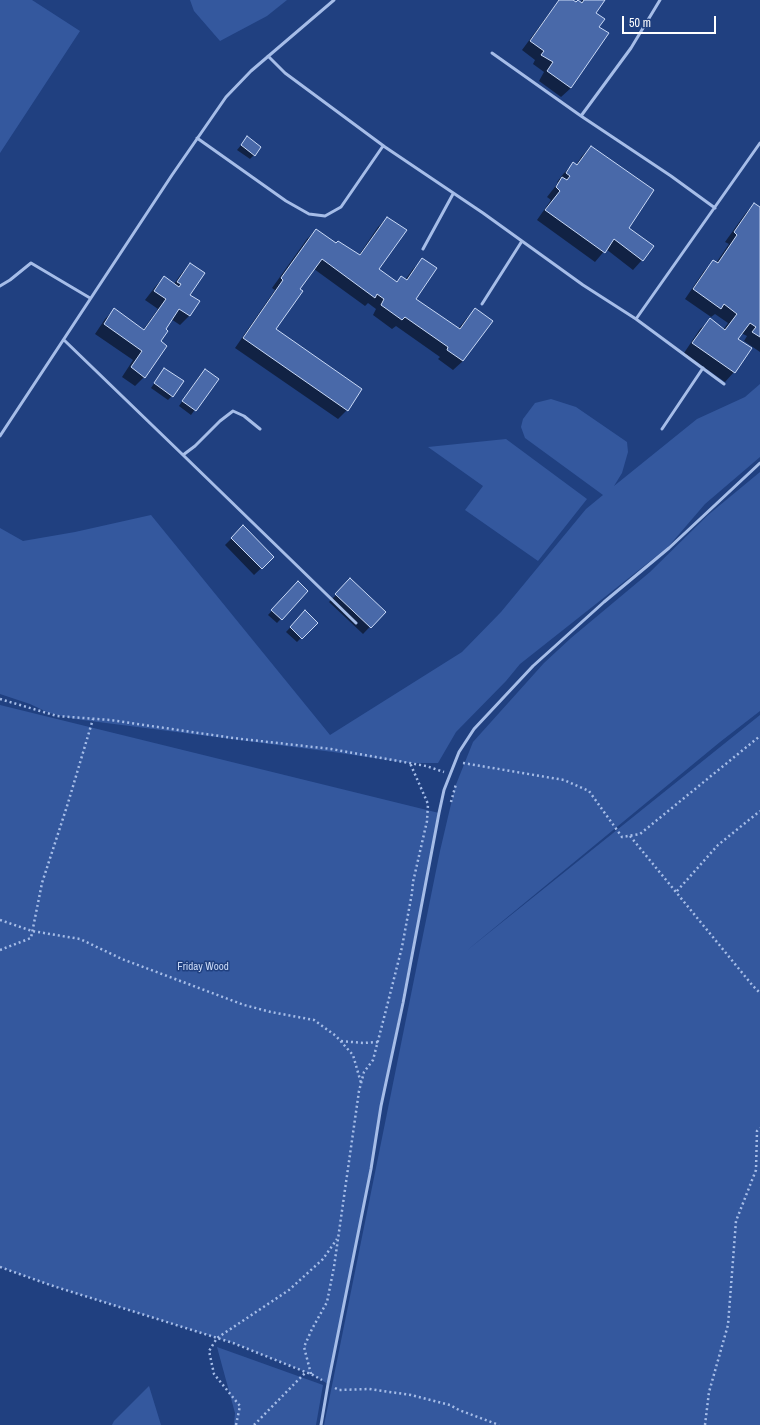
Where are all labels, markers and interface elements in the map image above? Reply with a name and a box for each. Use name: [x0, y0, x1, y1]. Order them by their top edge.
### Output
scale bar: [624, 8, 718, 34]
text: 50 m: [629, 15, 651, 31]
park label: Friday Wood: [177, 960, 229, 974]

